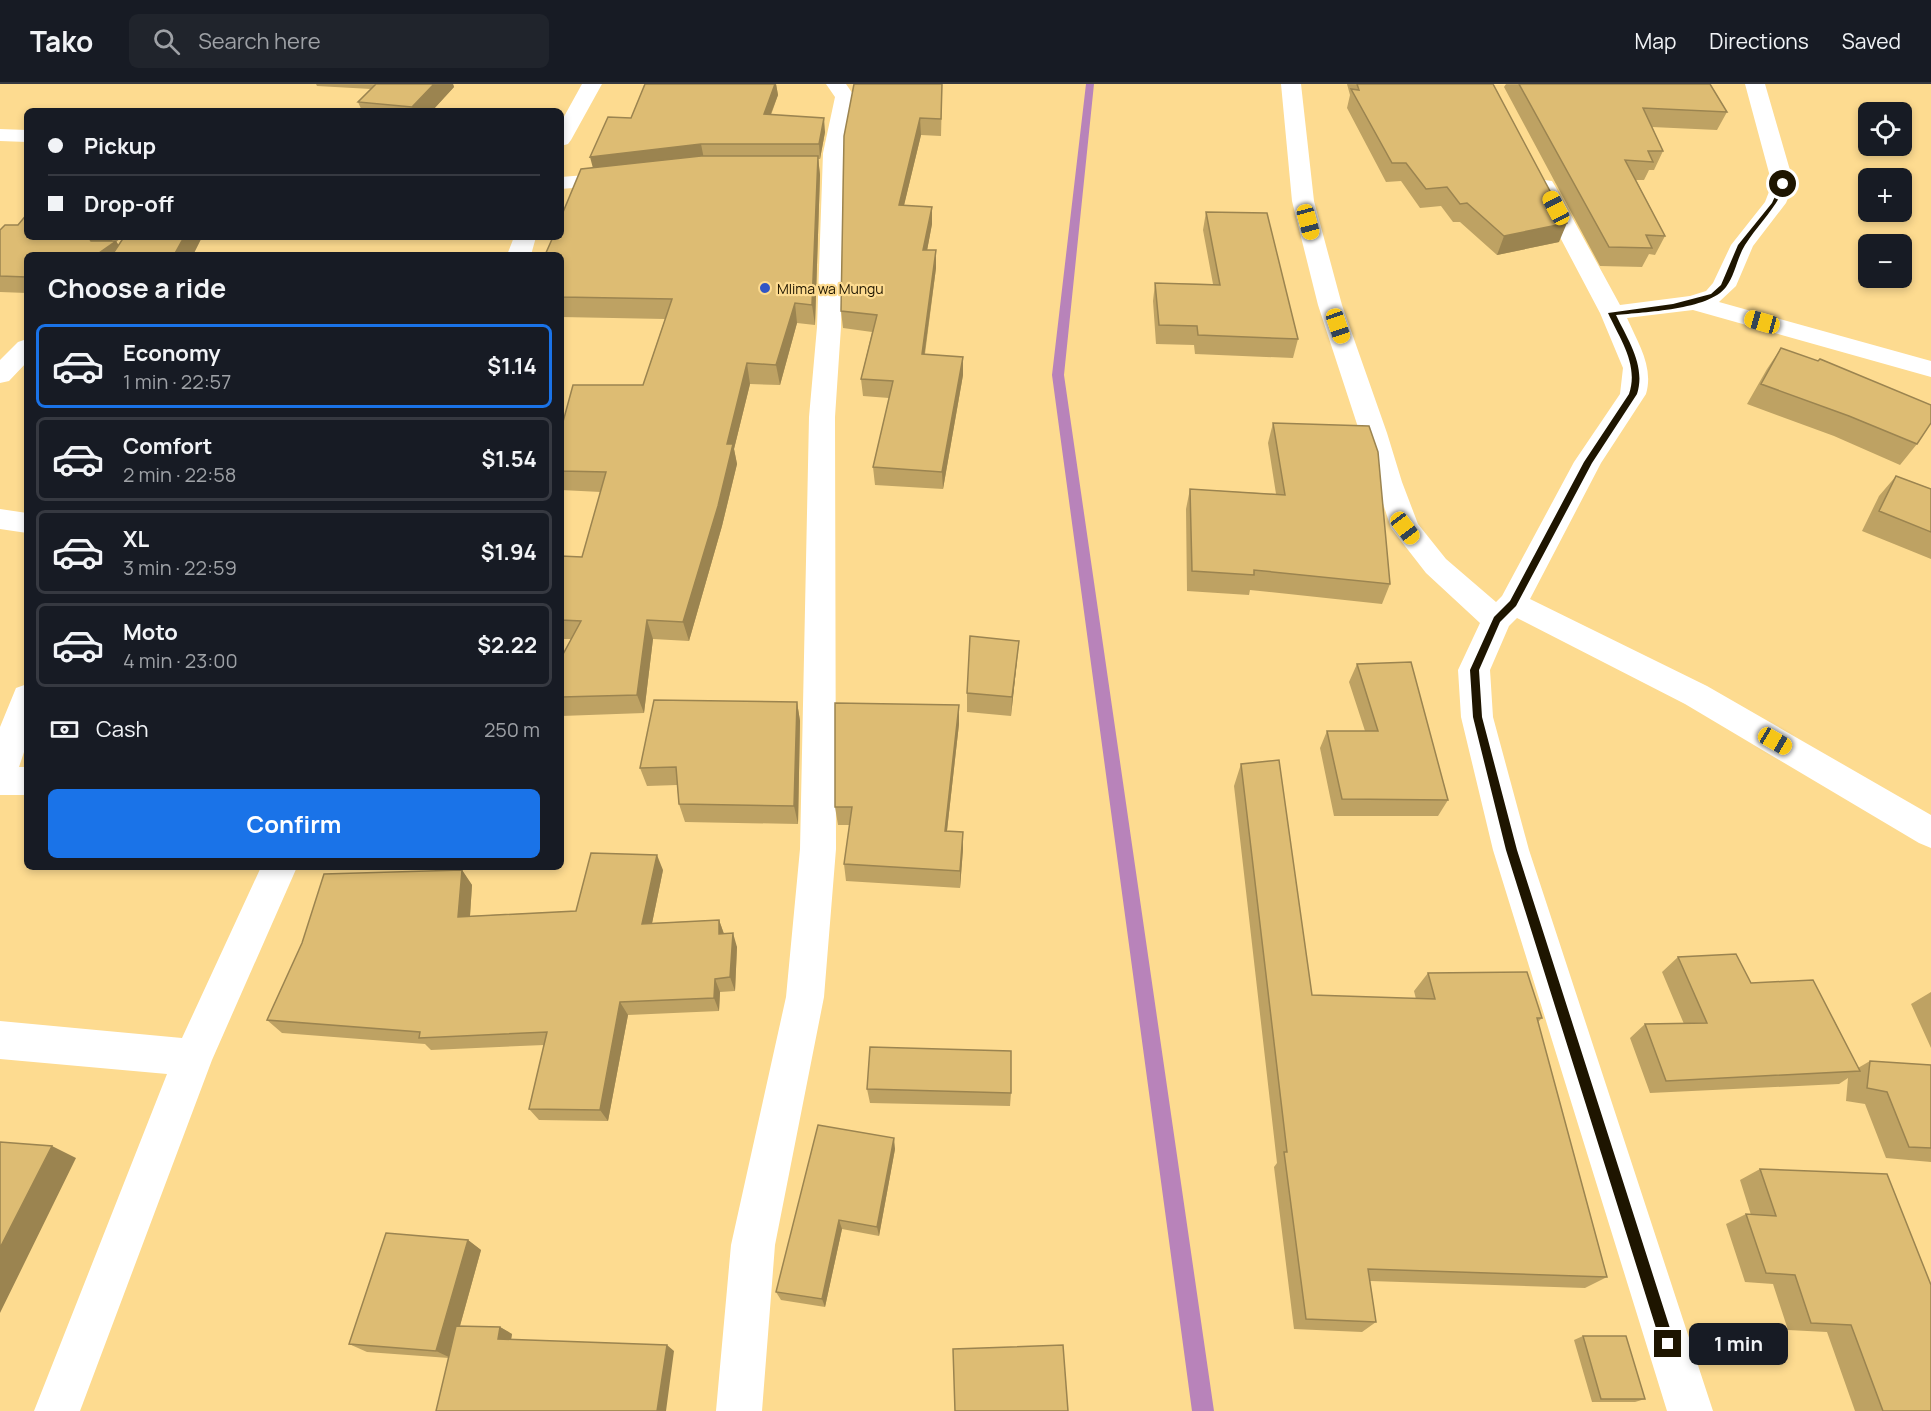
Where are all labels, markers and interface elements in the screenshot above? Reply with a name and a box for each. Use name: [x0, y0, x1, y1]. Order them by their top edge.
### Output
search box: [129, 14, 549, 68]
text: Tako: [30, 22, 93, 60]
icon: search: [150, 25, 183, 58]
text: Search here: [198, 26, 321, 56]
text: Map: [1635, 27, 1676, 55]
text: Directions: [1709, 27, 1809, 55]
text: Saved: [1842, 27, 1901, 55]
map controls: [1858, 102, 1912, 288]
button: locate: [1858, 102, 1912, 156]
text: Pickup: [84, 131, 156, 161]
button: +: [1858, 168, 1912, 222]
route start: [1769, 170, 1796, 197]
car: [1540, 188, 1572, 228]
text: Drop-off: [84, 189, 174, 219]
car: [1295, 202, 1321, 242]
button: −: [1858, 234, 1912, 288]
text: Choose a ride: [48, 269, 226, 306]
place label: Mlima wa Mungu: [777, 279, 884, 298]
marker: Mlima wa Mungu: [758, 281, 772, 295]
car: [1324, 306, 1352, 346]
car: [1742, 308, 1782, 336]
text: Economy: [123, 338, 221, 368]
icon: car: [51, 339, 105, 393]
text: $1.14: [487, 351, 537, 381]
text: 1 min · 22:57: [123, 368, 231, 395]
text: Comfort: [123, 431, 212, 461]
icon: car: [51, 432, 105, 486]
text: $1.54: [481, 444, 537, 474]
text: 2 min · 22:58: [123, 461, 236, 488]
car: [1387, 508, 1423, 548]
text: XL: [123, 524, 149, 554]
icon: car: [51, 525, 105, 579]
text: $1.94: [481, 537, 537, 567]
text: 3 min · 22:59: [123, 554, 237, 581]
text: Moto: [123, 617, 178, 647]
icon: car: [51, 618, 105, 672]
text: $2.22: [477, 630, 537, 660]
text: 4 min · 23:00: [123, 647, 238, 674]
icon: cash: [48, 713, 81, 746]
text: Cash: [96, 714, 149, 744]
text: 250 m: [484, 716, 540, 743]
car: [1755, 724, 1795, 758]
button: Confirm: [48, 789, 540, 858]
callout: 1 min: [1689, 1323, 1788, 1365]
route end: [1654, 1330, 1681, 1357]
text: 1 min: [1714, 1330, 1763, 1357]

